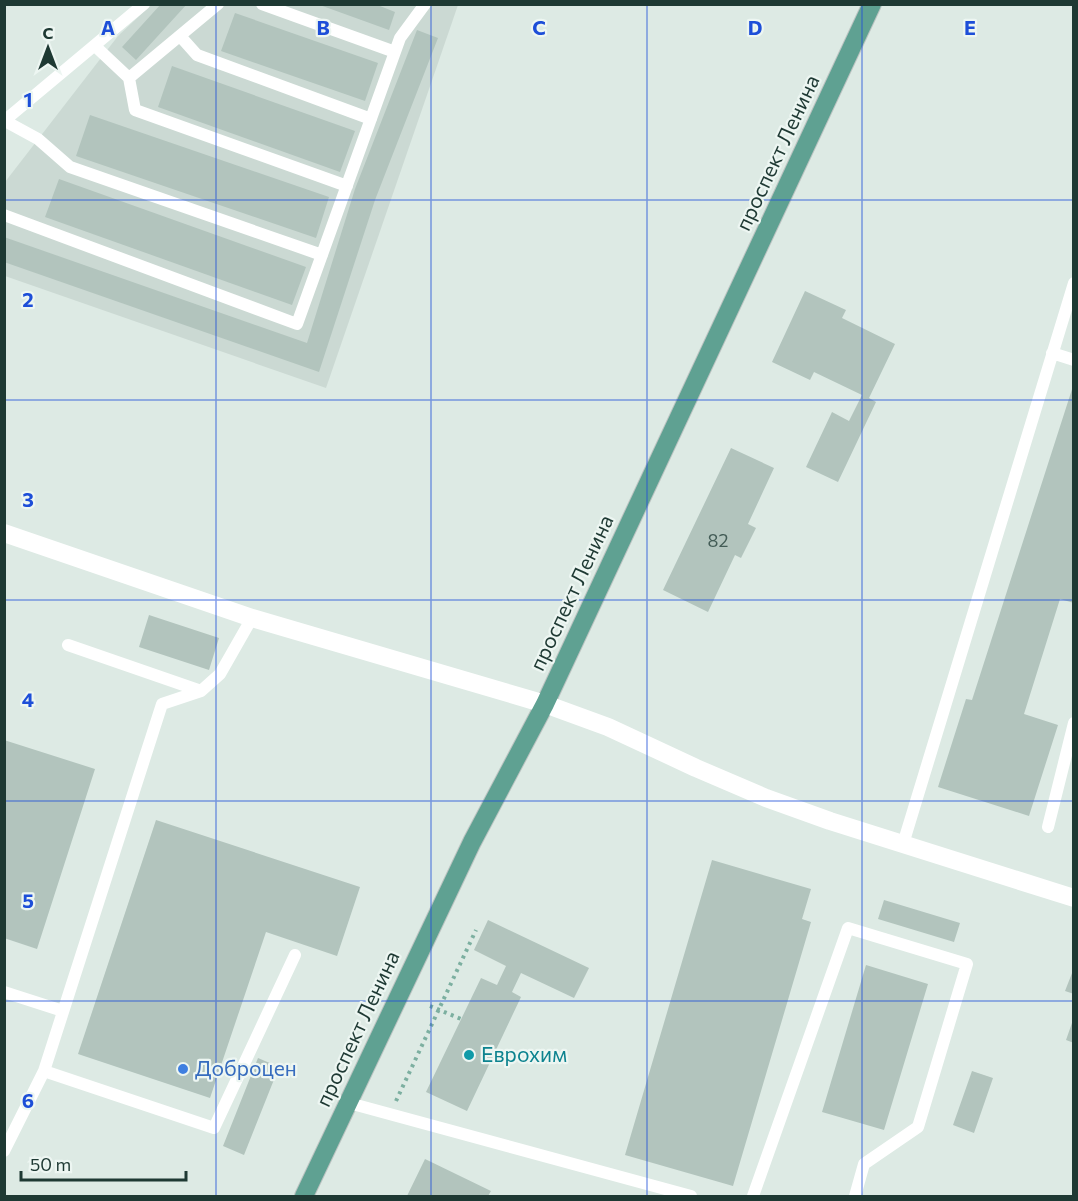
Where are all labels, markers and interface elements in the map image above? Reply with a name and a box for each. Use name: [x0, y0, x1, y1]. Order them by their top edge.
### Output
text: A: [101, 15, 115, 39]
text: B: [316, 15, 330, 39]
text: C: [532, 15, 546, 39]
text: D: [748, 15, 762, 39]
text: E: [964, 15, 976, 39]
north arrow: [18, 18, 78, 78]
text: С: [43, 23, 54, 42]
street label: проспект Ленина: [730, 70, 824, 234]
text: 1: [23, 87, 33, 111]
text: 2: [22, 287, 34, 311]
text: 3: [22, 487, 34, 511]
street label: проспект Ленина: [524, 510, 618, 674]
house number: 82: [708, 529, 728, 551]
text: 4: [22, 687, 34, 711]
text: 5: [22, 888, 34, 912]
street label: проспект Ленина: [310, 946, 404, 1110]
place label: Еврохим: [481, 1041, 567, 1066]
marker: Еврохим: [462, 1048, 476, 1062]
place label: Доброцен: [195, 1055, 297, 1080]
marker: Доброцен: [176, 1062, 190, 1076]
text: 6: [22, 1088, 34, 1112]
scale bar: [21, 1144, 186, 1182]
text: 50 m: [30, 1153, 71, 1175]

